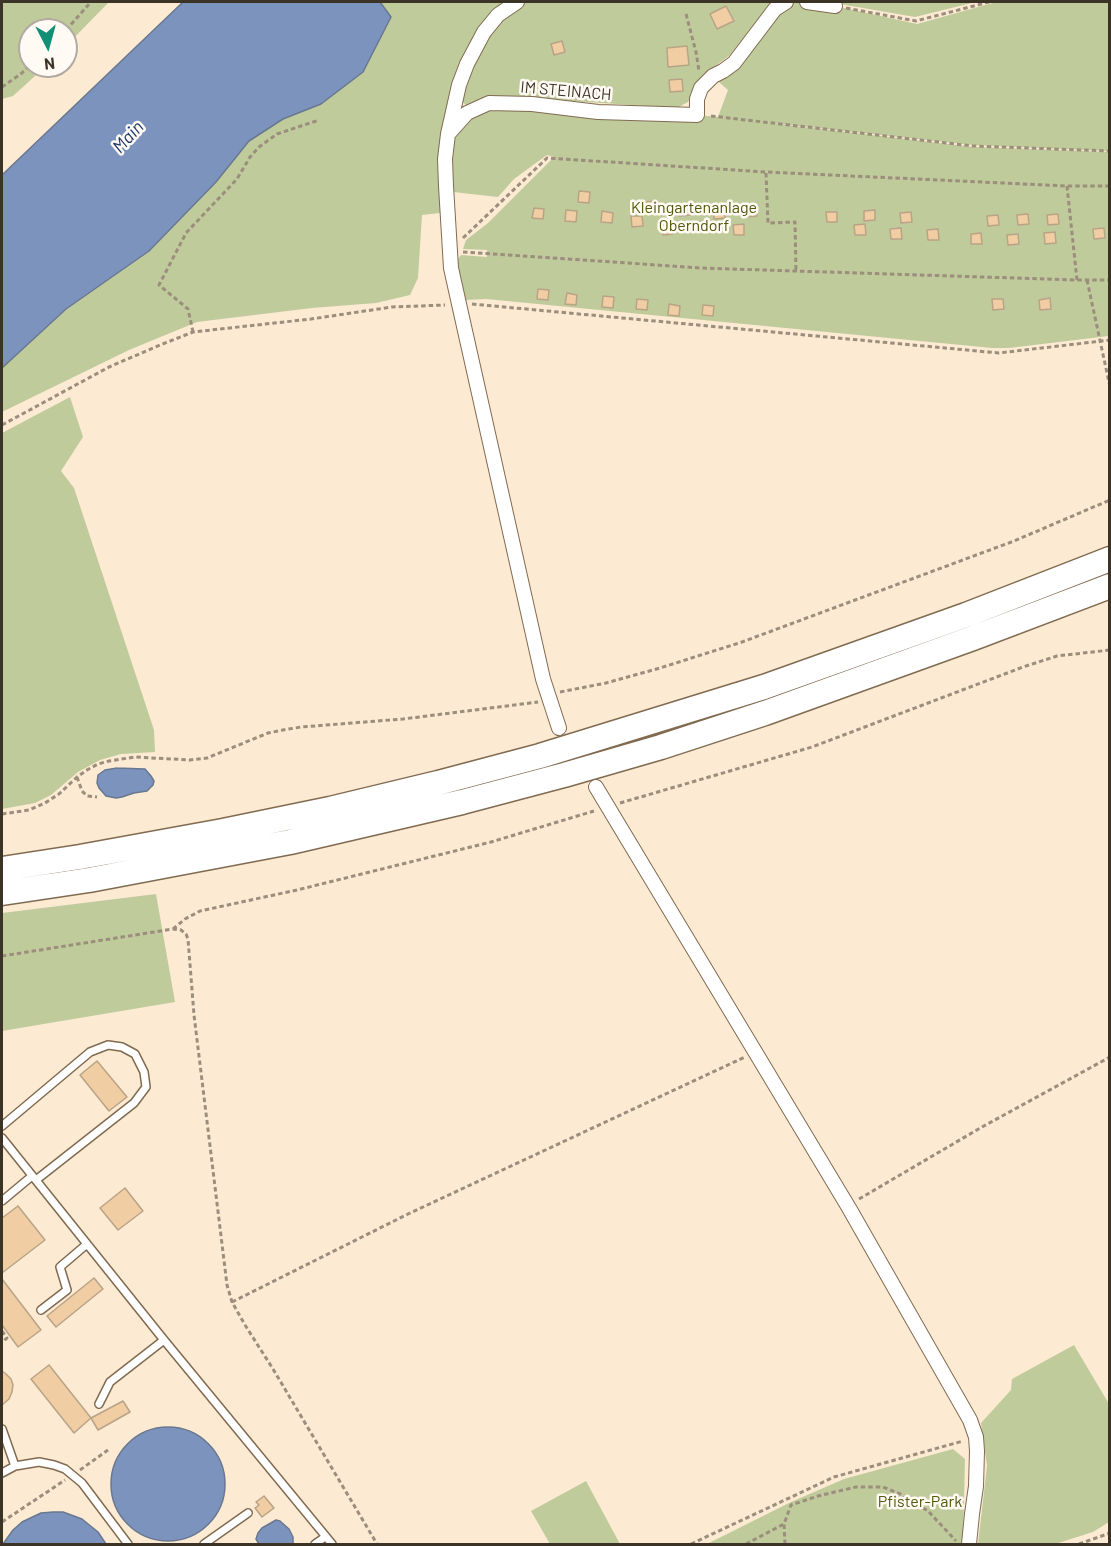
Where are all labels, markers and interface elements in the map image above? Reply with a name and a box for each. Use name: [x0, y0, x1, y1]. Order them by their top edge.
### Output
north arrow: [18, 18, 78, 78]
text: N: [43, 54, 56, 74]
street label: IM STEINACH: [520, 77, 612, 105]
water label: Main: [108, 117, 148, 157]
park label: Kleingartenanlage Oberndorf: [631, 198, 757, 236]
park label: Pfister-Park: [878, 1492, 962, 1512]

